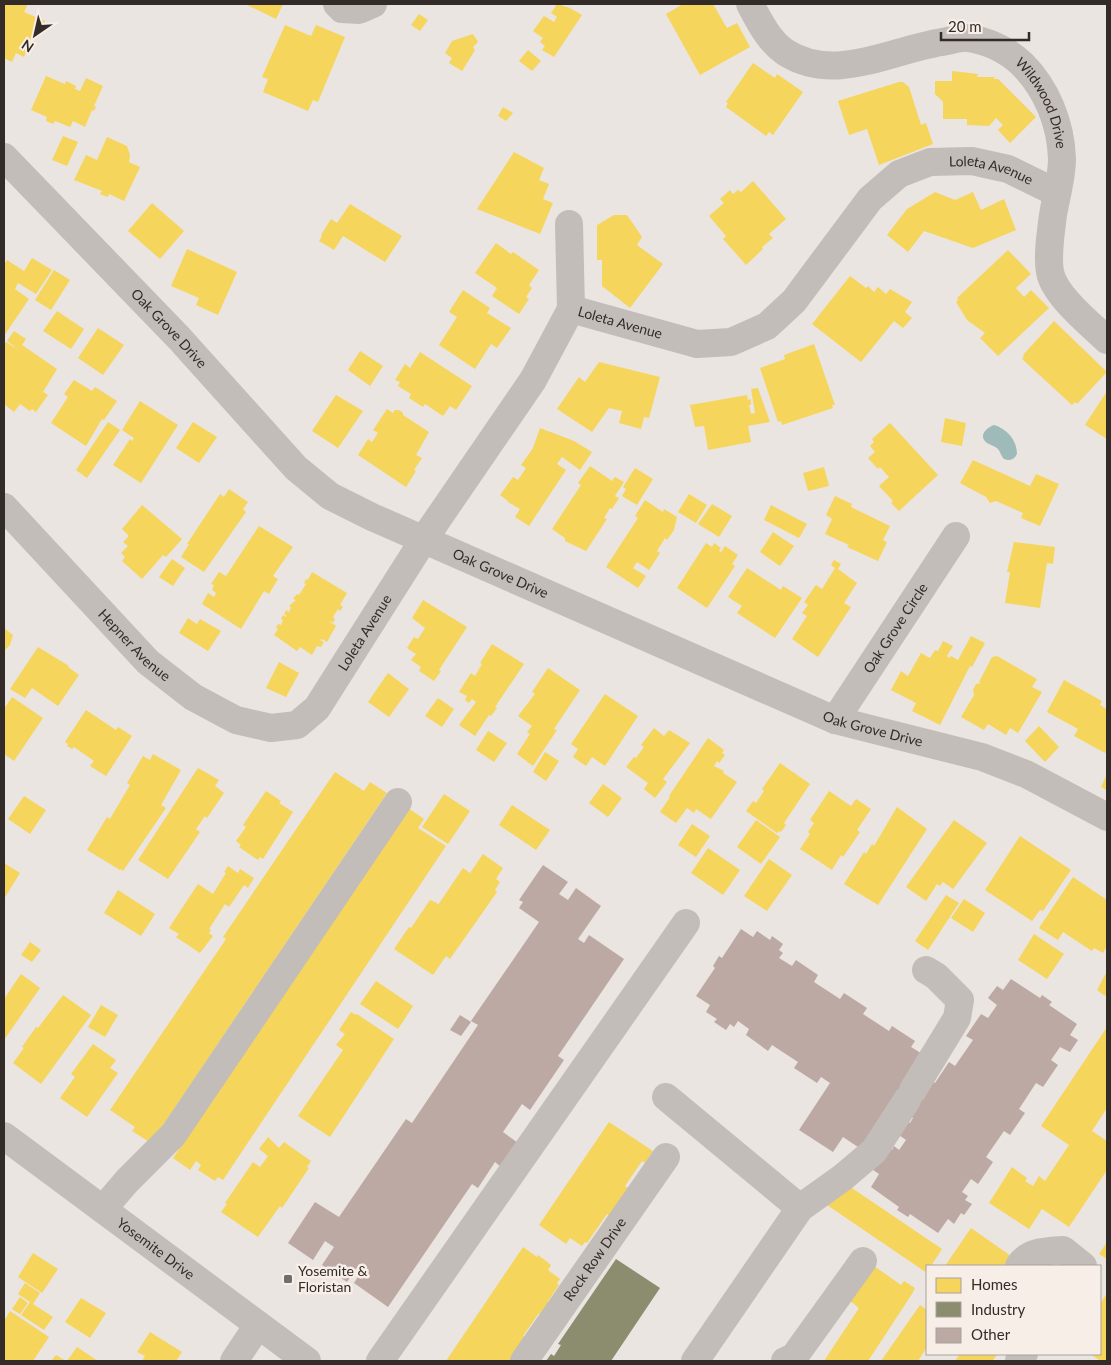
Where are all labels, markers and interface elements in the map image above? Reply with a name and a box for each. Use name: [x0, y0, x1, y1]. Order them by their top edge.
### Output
north arrow: [10, 10, 60, 60]
scale bar: [941, 10, 1028, 42]
text: 20 m: [948, 17, 982, 35]
text: N: [18, 36, 37, 56]
street label: Wildwood Drive: [1012, 54, 1070, 149]
street label: Loleta Avenue: [949, 152, 1036, 188]
street label: Oak Grove Drive: [128, 285, 211, 371]
street label: Loleta Avenue: [576, 302, 664, 342]
street label: Oak Grove Drive: [450, 544, 551, 601]
street label: Oak Grove Circle: [859, 580, 931, 676]
street label: Loleta Avenue: [334, 591, 395, 673]
street label: Hepner Avenue: [95, 605, 174, 684]
street label: Oak Grove Drive: [820, 707, 925, 750]
street label: Yosemite Drive: [114, 1214, 198, 1283]
street label: Rock Row Drive: [560, 1214, 629, 1304]
place label: Yosemite & Floristan: [298, 1262, 367, 1295]
legend: [926, 1265, 1101, 1355]
marker: Yosemite & Floristan: [282, 1273, 294, 1285]
text: Homes: [971, 1275, 1017, 1293]
text: Industry: [971, 1300, 1026, 1318]
text: Other: [971, 1325, 1011, 1343]

